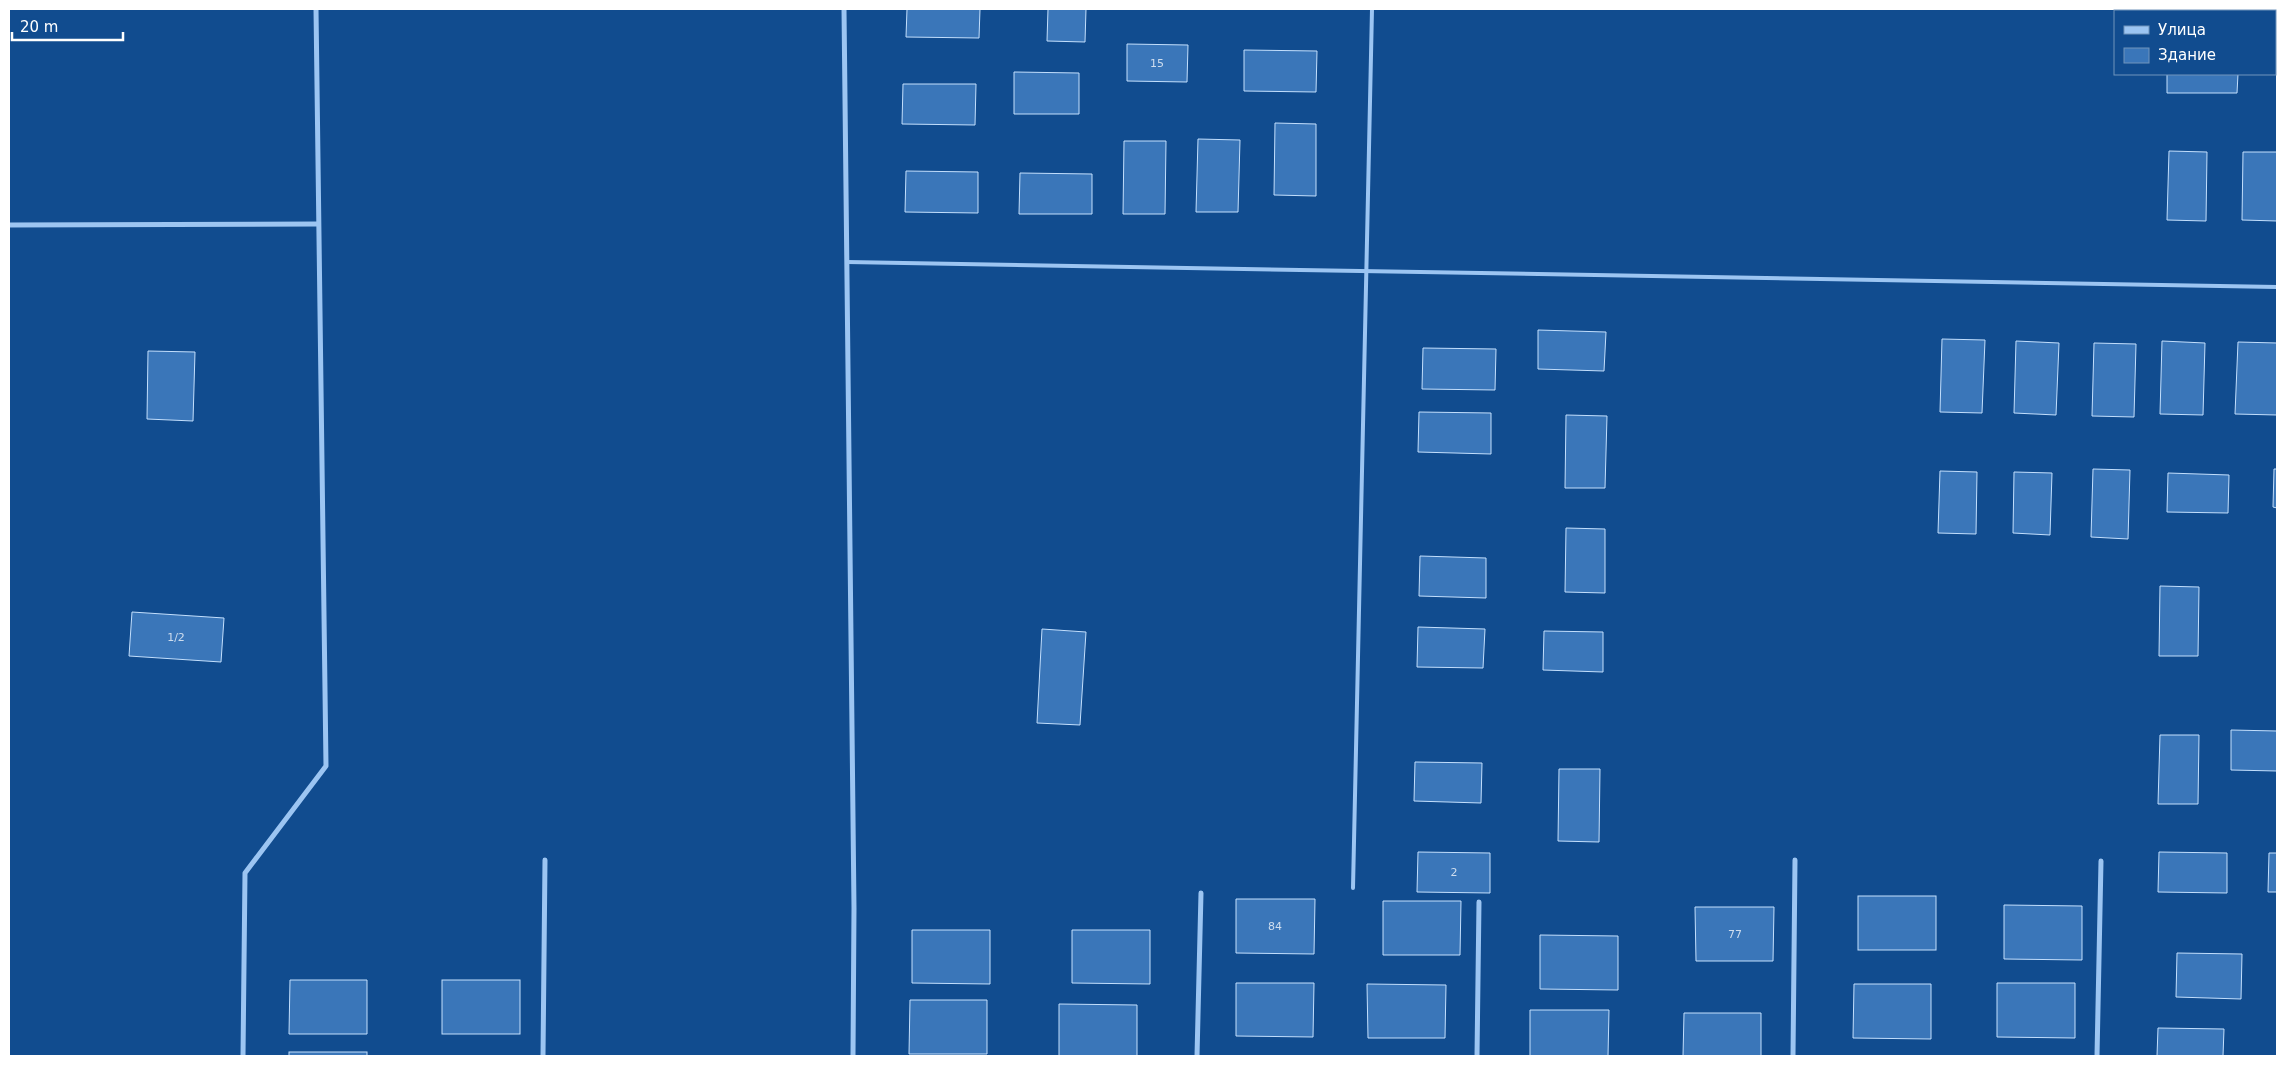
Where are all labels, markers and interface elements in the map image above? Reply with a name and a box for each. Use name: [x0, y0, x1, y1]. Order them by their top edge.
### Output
scale bar: [12, 10, 124, 42]
legend: [2114, 10, 2276, 75]
text: 20 m: [20, 18, 58, 36]
text: Улица: [2158, 21, 2206, 39]
text: Здание: [2158, 46, 2216, 64]
house number: 15: [1150, 57, 1164, 70]
house number: 1/2: [167, 631, 185, 644]
house number: 2: [1451, 866, 1458, 879]
house number: 84: [1268, 920, 1282, 933]
house number: 77: [1728, 928, 1742, 941]

